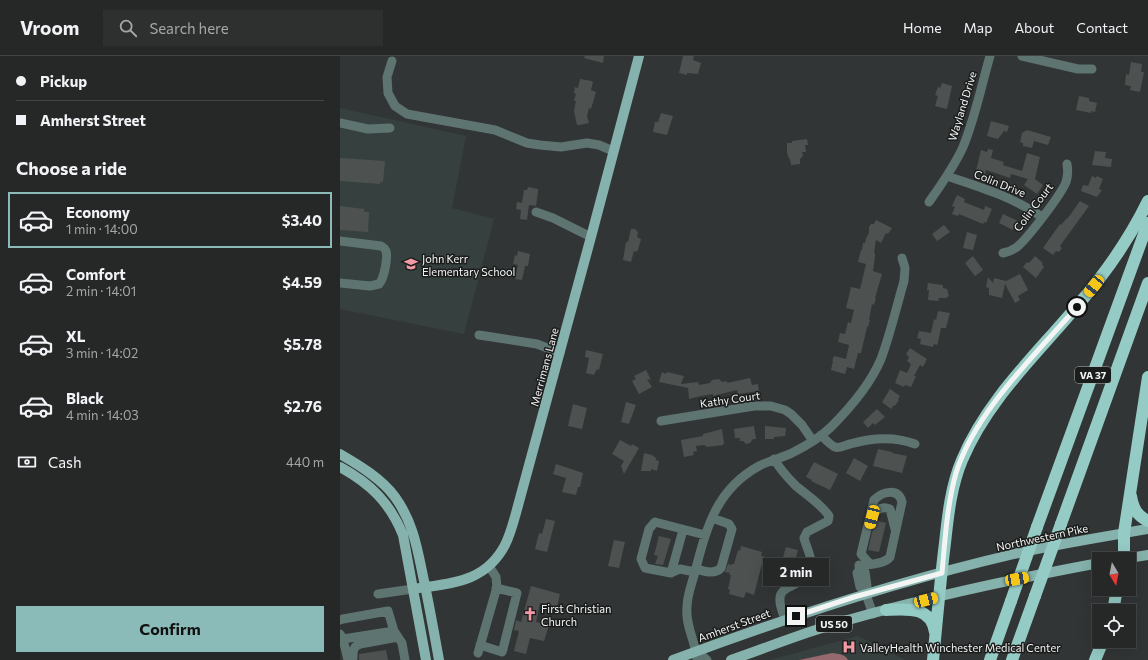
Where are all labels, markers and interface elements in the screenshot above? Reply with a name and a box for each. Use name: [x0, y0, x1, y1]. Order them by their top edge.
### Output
search box: [103, 10, 383, 46]
text: Vroom: [20, 16, 79, 39]
icon: search: [117, 17, 139, 39]
text: Search here: [149, 19, 229, 37]
text: Home: [903, 19, 942, 36]
text: Map: [964, 19, 992, 36]
text: About: [1014, 19, 1054, 36]
text: Contact: [1076, 19, 1128, 36]
street label: Wayland Drive: [945, 70, 979, 142]
text: Pickup: [40, 72, 87, 90]
text: Amherst Street: [40, 111, 146, 129]
text: Choose a ride: [16, 157, 127, 179]
street label: Colin Drive: [972, 167, 1028, 199]
street label: Colin Court: [1011, 180, 1056, 234]
icon: car: [18, 202, 54, 238]
text: Economy: [66, 203, 130, 221]
text: $3.40: [282, 211, 322, 229]
text: 1 min · 14:00: [66, 221, 138, 237]
place label: John Kerr Elementary School: [422, 252, 515, 278]
school or university icon: John Kerr Elementary School: [403, 256, 419, 272]
icon: car: [18, 264, 54, 300]
text: Comfort: [66, 265, 126, 283]
text: $4.59: [282, 273, 322, 291]
car: [1082, 273, 1106, 299]
text: 2 min · 14:01: [66, 283, 136, 299]
route start: [1068, 298, 1086, 316]
icon: car: [18, 326, 54, 362]
street label: Merrimans Lane: [527, 326, 561, 408]
text: XL: [66, 327, 85, 345]
text: $5.78: [284, 335, 322, 353]
text: 3 min · 14:02: [66, 345, 138, 361]
road number: VA 37: [1075, 367, 1111, 383]
icon: car: [18, 388, 54, 424]
street label: Kathy Court: [699, 388, 761, 410]
text: Black: [66, 389, 104, 407]
text: $2.76: [284, 397, 322, 415]
text: 4 min · 14:03: [66, 407, 139, 423]
icon: cash: [16, 451, 38, 473]
text: Cash: [48, 453, 82, 471]
text: 440 m: [286, 454, 324, 470]
car: [863, 504, 881, 530]
street label: Northwestern Pike: [995, 521, 1089, 553]
north arrow: [1092, 552, 1136, 596]
map controls: [1092, 552, 1136, 648]
callout: 2 min: [763, 558, 829, 586]
text: 2 min: [780, 564, 812, 580]
car: [1004, 571, 1030, 587]
car: [913, 591, 939, 609]
place label: First Christian Church: [541, 602, 611, 628]
button: locate: [1092, 604, 1136, 648]
button: Confirm: [16, 606, 324, 652]
church icon: First Christian Church: [522, 606, 538, 622]
street label: Amherst Street: [696, 606, 772, 644]
route end: [787, 607, 805, 625]
road number: US 50: [816, 616, 852, 632]
hospital icon: ValleyHealth Winchester Medical Center: [841, 639, 857, 655]
place label: ValleyHealth Winchester Medical Center: [860, 641, 1061, 654]

